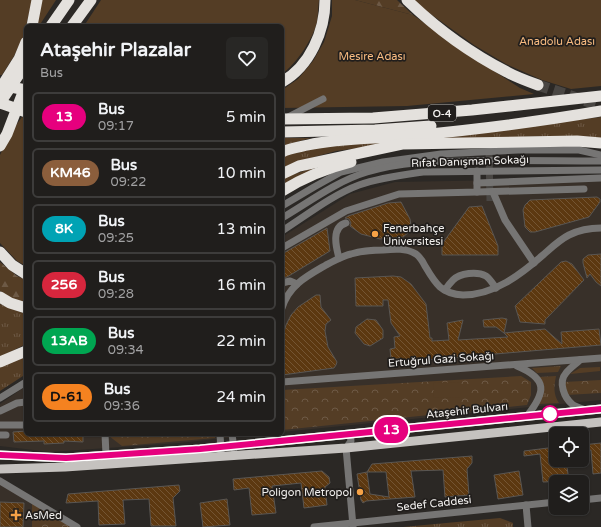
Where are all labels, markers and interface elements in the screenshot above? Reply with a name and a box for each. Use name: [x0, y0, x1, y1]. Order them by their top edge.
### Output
park label: Anadolu Adası: [519, 35, 595, 48]
button: heart: [226, 37, 268, 79]
text: Ataşehir Plazalar: [40, 39, 191, 61]
park label: Mesire Adası: [338, 50, 406, 63]
text: Bus: [40, 65, 63, 81]
text: Bus: [98, 100, 125, 118]
road number: O-4: [428, 105, 456, 121]
text: 13: [55, 108, 73, 125]
text: 5 min: [226, 108, 266, 126]
text: 09:17: [98, 118, 134, 134]
street label: Rıfat Danışman Sokağı: [411, 153, 529, 170]
text: Bus: [111, 156, 137, 174]
text: KM46: [50, 164, 91, 181]
text: 10 min: [217, 164, 266, 182]
text: 09:22: [111, 174, 147, 190]
text: Bus: [98, 212, 125, 230]
text: 8K: [55, 220, 73, 237]
text: 13 min: [217, 220, 266, 238]
place label: Fenerbahçe Üniversitesi: [383, 222, 444, 248]
marker: Fenerbahçe Üniversitesi: [370, 229, 380, 239]
text: 09:25: [98, 230, 134, 246]
text: Bus: [98, 268, 125, 286]
text: 256: [51, 276, 77, 293]
text: 16 min: [217, 276, 266, 294]
text: 09:28: [98, 286, 134, 302]
text: Bus: [108, 324, 134, 342]
text: 13AB: [50, 332, 88, 349]
text: 22 min: [217, 332, 266, 350]
text: 09:34: [108, 342, 144, 358]
street label: Ertuğrul Gazi Sokağı: [388, 349, 495, 370]
text: Bus: [104, 380, 130, 398]
text: D-61: [50, 388, 84, 405]
text: 24 min: [217, 388, 266, 406]
text: 09:36: [104, 398, 140, 414]
street label: Ataşehir Bulvarı: [425, 400, 509, 421]
unlabelled marker: [541, 405, 559, 423]
line badge: 13: [373, 417, 409, 443]
text: 13: [382, 421, 400, 438]
map controls: [549, 427, 589, 515]
button: locate: [549, 427, 589, 467]
button: layers: [549, 475, 589, 515]
place label: Poligon Metropol: [261, 486, 352, 499]
marker: Poligon Metropol: [355, 487, 365, 497]
street label: Sedef Caddesi: [396, 493, 472, 514]
marker: AsMed: [10, 509, 22, 521]
place label: AsMed: [25, 509, 62, 522]

